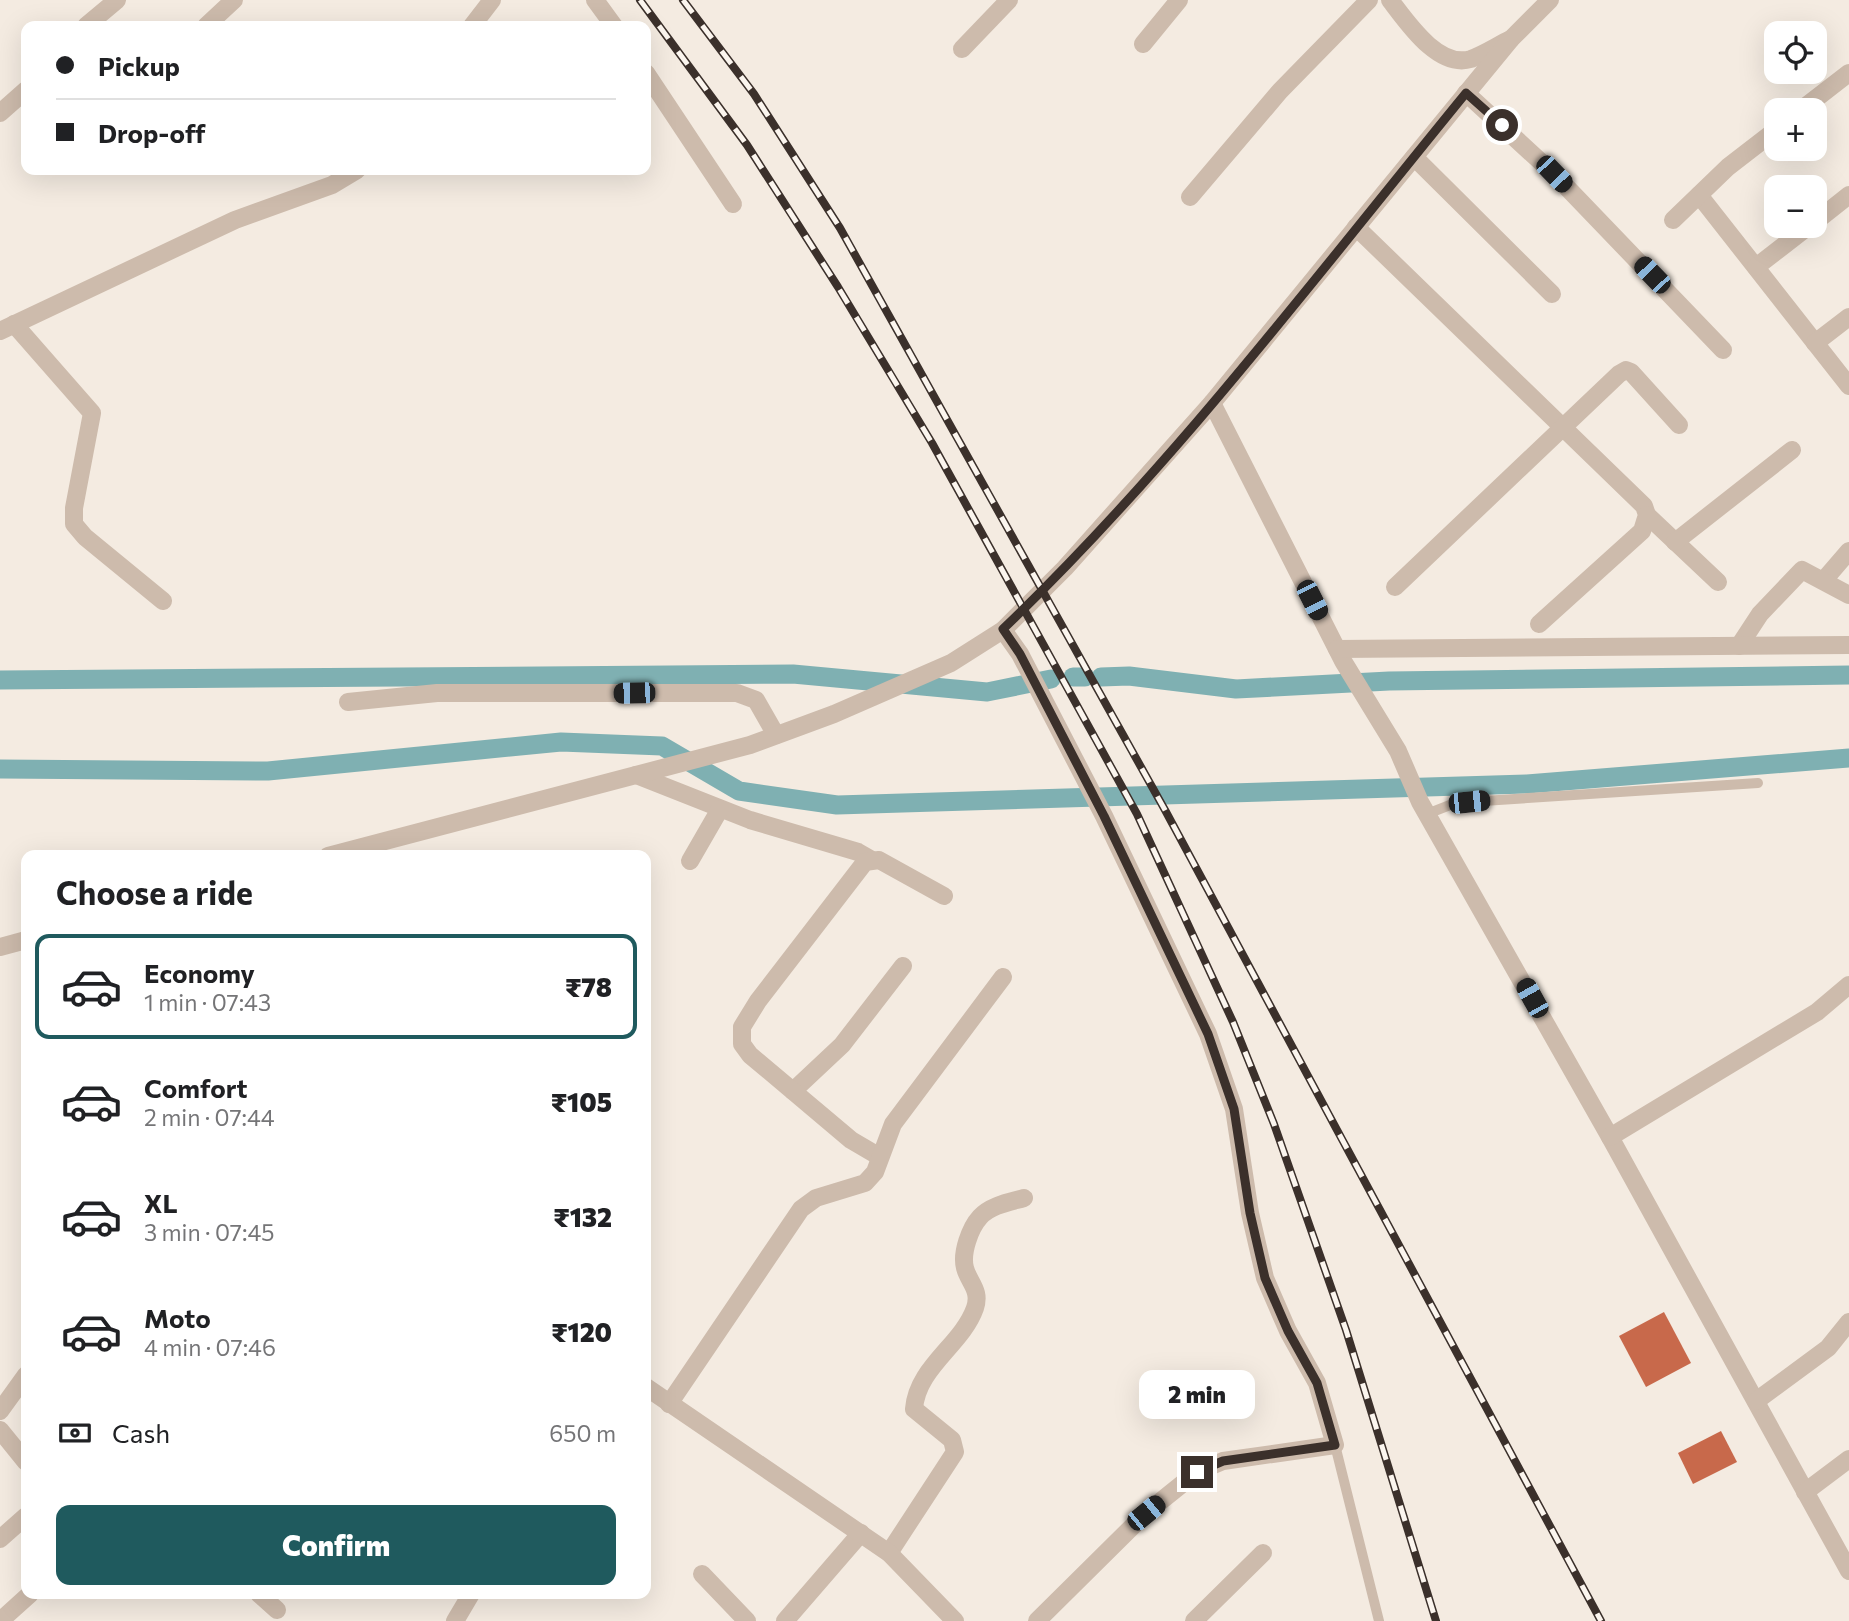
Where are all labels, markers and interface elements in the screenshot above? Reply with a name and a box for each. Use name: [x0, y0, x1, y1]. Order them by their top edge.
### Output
map controls: [1764, 21, 1827, 238]
button: locate: [1764, 21, 1827, 84]
text: Pickup: [98, 50, 180, 81]
button: +: [1764, 98, 1827, 161]
route start: [1486, 109, 1518, 141]
text: Drop-off: [98, 117, 205, 148]
car: [1532, 152, 1577, 196]
button: −: [1764, 175, 1827, 238]
car: [1630, 253, 1675, 297]
car: [1294, 577, 1331, 623]
car: [613, 682, 656, 704]
car: [1448, 789, 1491, 815]
text: Choose a ride: [56, 872, 253, 912]
icon: car: [60, 955, 123, 1018]
text: Economy: [144, 957, 255, 988]
text: ₹78: [565, 971, 612, 1002]
car: [1513, 975, 1552, 1021]
text: 1 min · 07:43: [144, 988, 271, 1016]
icon: car: [60, 1070, 123, 1133]
text: Comfort: [144, 1072, 247, 1103]
text: ₹105: [551, 1086, 612, 1117]
text: 2 min · 07:44: [144, 1103, 275, 1131]
icon: car: [60, 1185, 123, 1248]
text: XL: [144, 1187, 178, 1218]
text: ₹132: [553, 1201, 612, 1232]
text: 3 min · 07:45: [144, 1218, 274, 1246]
icon: car: [60, 1300, 123, 1363]
text: Moto: [144, 1302, 211, 1333]
text: ₹120: [551, 1316, 612, 1347]
text: 4 min · 07:46: [144, 1333, 276, 1361]
callout: 2 min: [1139, 1370, 1255, 1420]
text: 2 min: [1168, 1380, 1226, 1408]
icon: cash: [56, 1414, 94, 1452]
text: Cash: [112, 1417, 170, 1448]
text: 650 m: [549, 1419, 616, 1447]
route end: [1181, 1456, 1213, 1488]
car: [1124, 1492, 1169, 1534]
button: Confirm: [56, 1505, 616, 1585]

